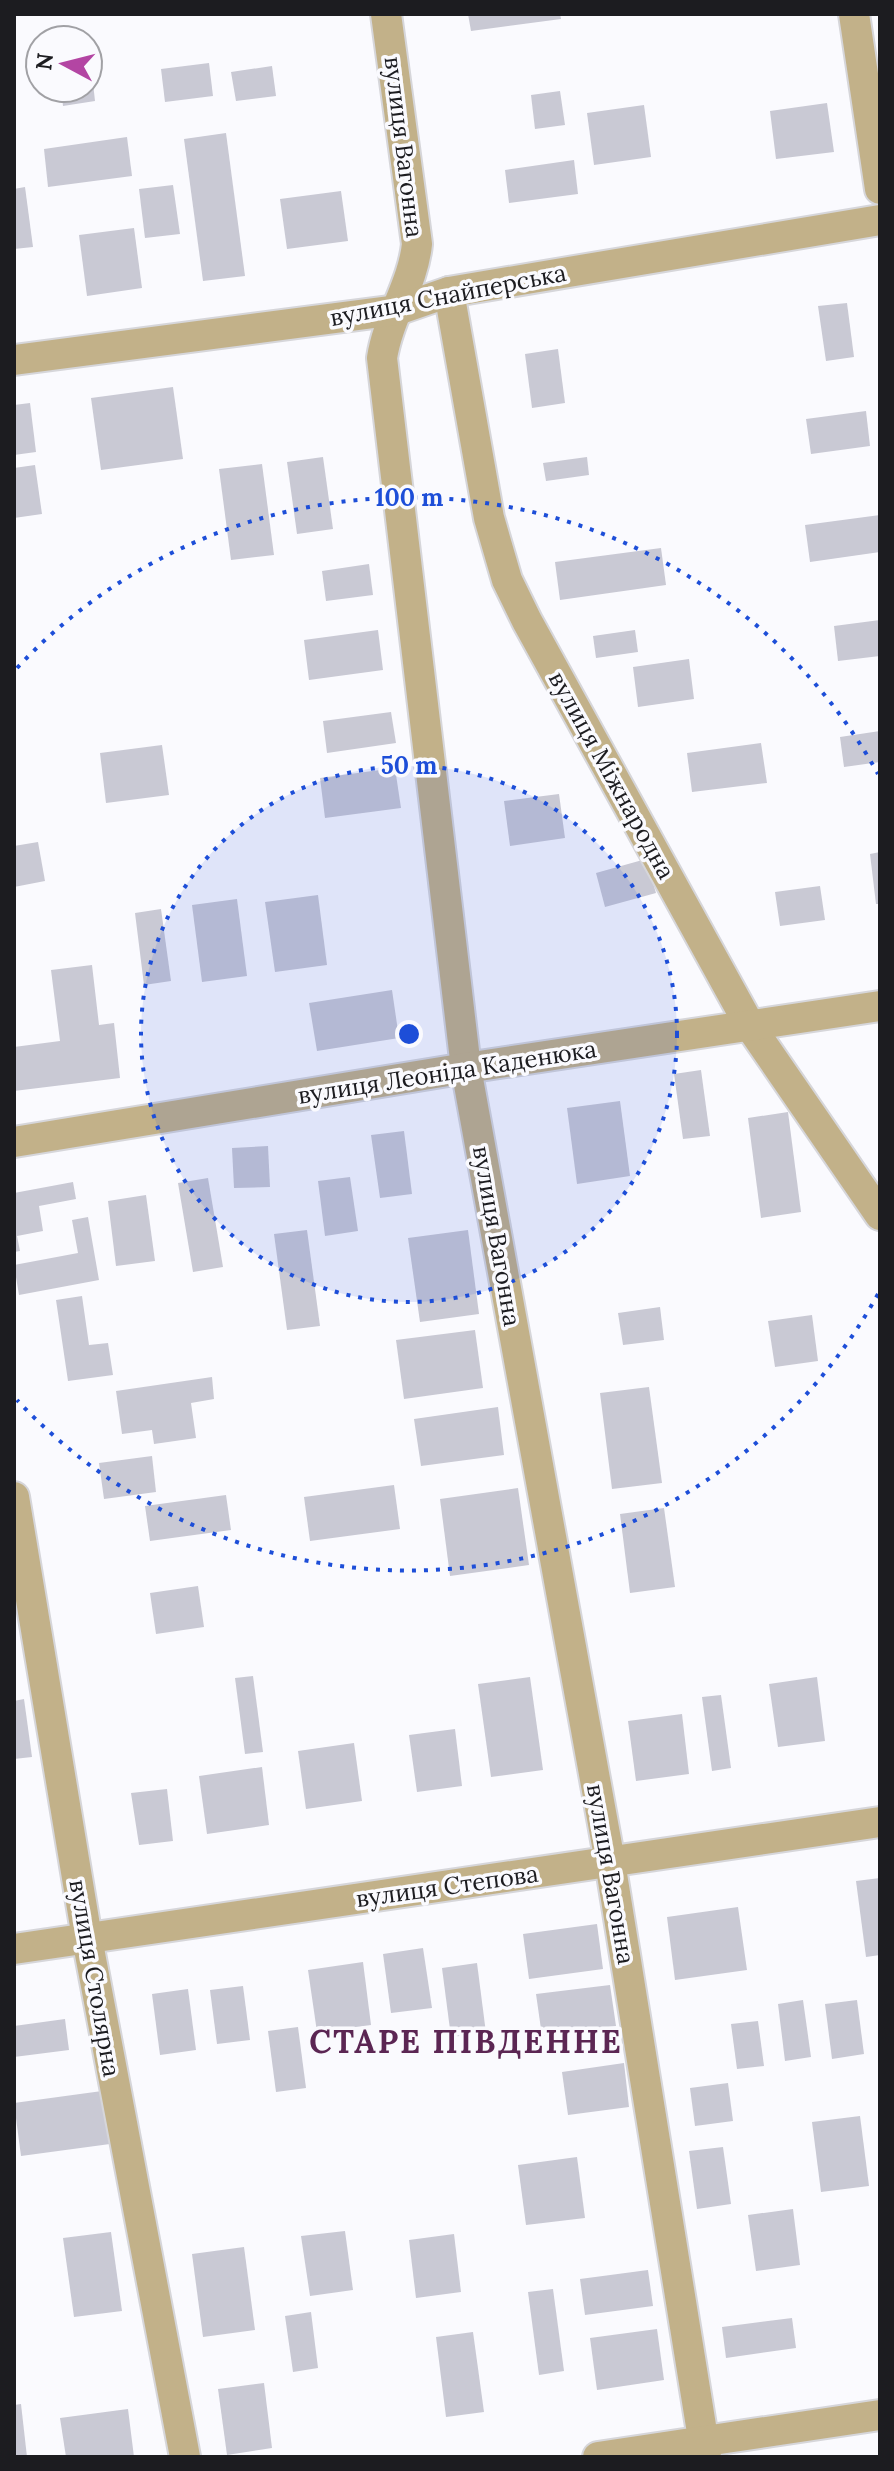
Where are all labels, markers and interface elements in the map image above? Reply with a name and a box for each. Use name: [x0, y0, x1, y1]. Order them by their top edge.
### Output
north arrow: [24, 24, 104, 104]
text: N: [29, 51, 59, 72]
street label: вулиця Вагонна: [377, 54, 431, 240]
street label: вулиця Снайперська: [327, 257, 569, 333]
text: 100 m: [375, 482, 443, 513]
street label: вулиця Міжнародна: [542, 666, 682, 884]
text: 50 m: [381, 750, 437, 781]
centre of rings: [395, 1020, 423, 1048]
street label: вулиця Леоніда Каденюка: [295, 1033, 599, 1111]
street label: вулиця Вагонна: [466, 1143, 528, 1329]
street label: вулиця Вагонна: [580, 1781, 642, 1967]
street label: вулиця Степова: [354, 1858, 540, 1914]
street label: вулиця Столярна: [62, 1877, 128, 2079]
district label: СТАРЕ ПІВДЕННЕ: [309, 2021, 623, 2062]

